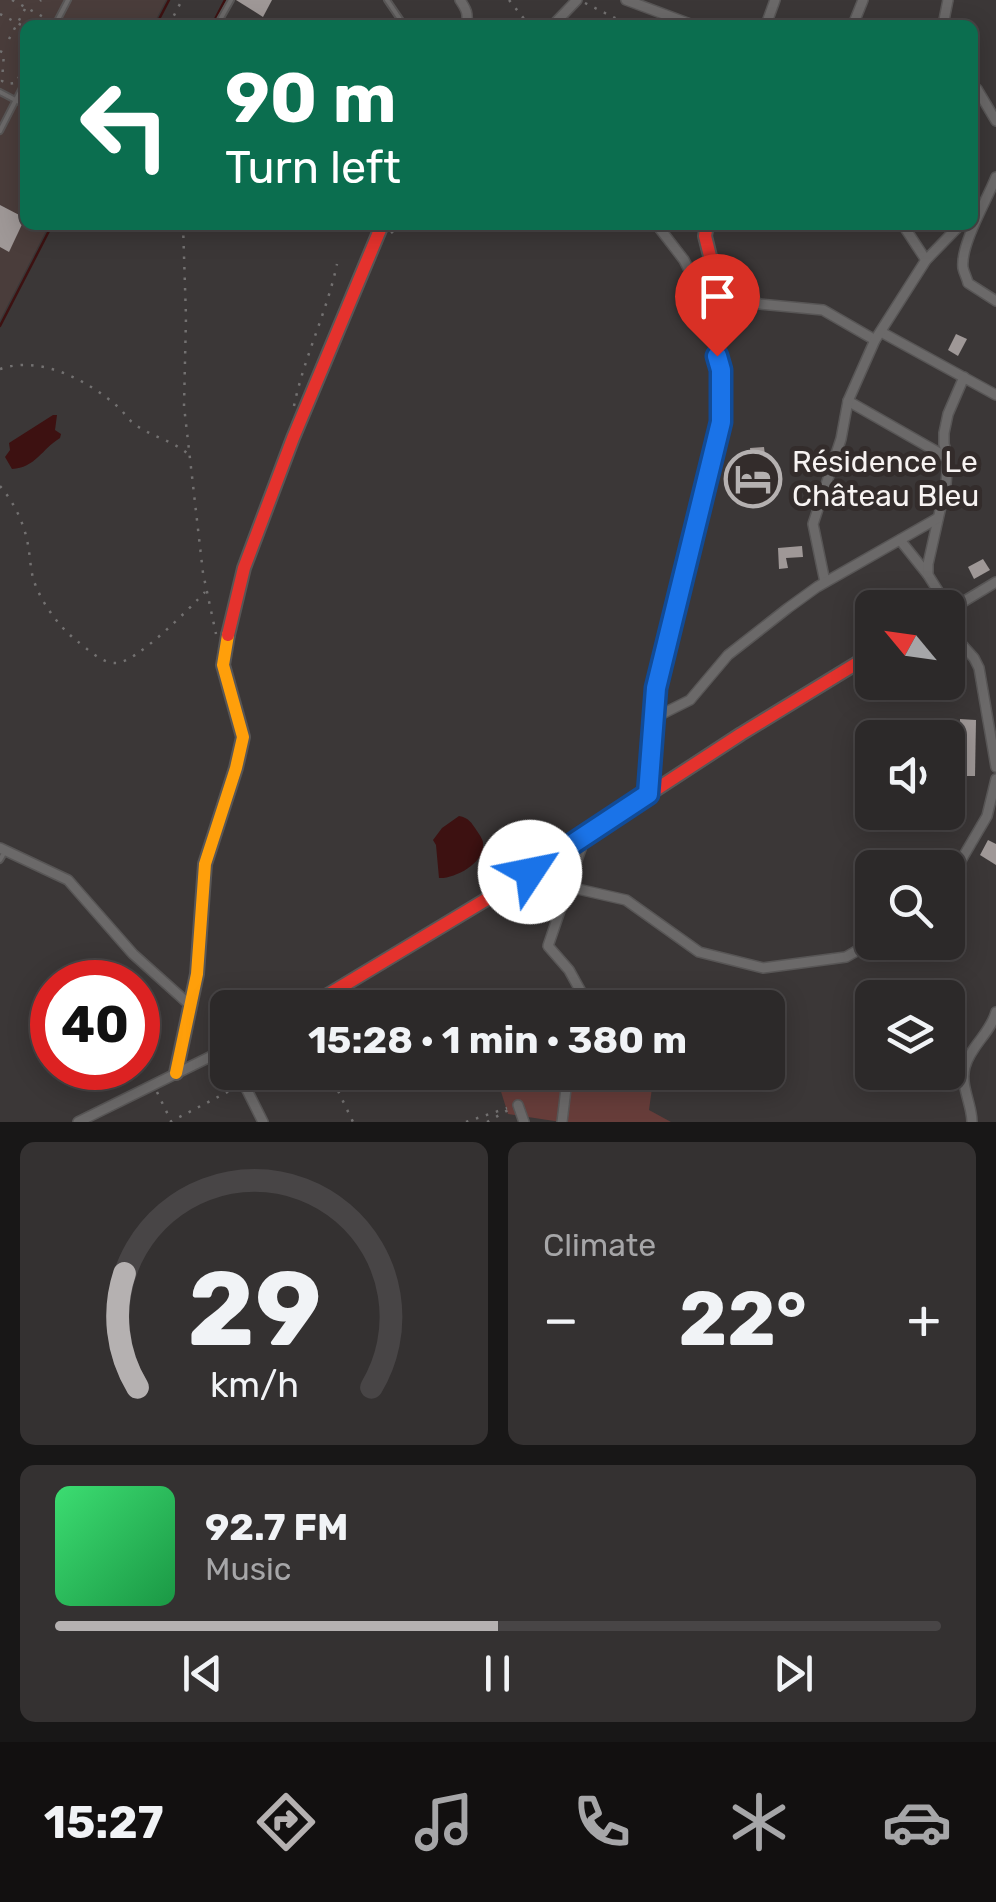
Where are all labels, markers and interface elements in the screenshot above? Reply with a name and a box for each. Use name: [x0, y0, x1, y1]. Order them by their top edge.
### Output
text: 90 m: [225, 57, 397, 140]
icon: left: [60, 60, 190, 190]
text: Turn left: [225, 141, 401, 194]
pin: [675, 254, 760, 357]
icon: arrive: [690, 269, 745, 324]
place label: Résidence Le Château Bleu: [792, 444, 979, 514]
hotel icon: Résidence Le Château Bleu: [723, 449, 783, 509]
north arrow: [855, 590, 965, 700]
map controls: [855, 590, 965, 1090]
button: sound: [855, 720, 965, 830]
position arrow: [478, 820, 582, 924]
button: search: [855, 850, 965, 960]
speed limit sign: 40: [30, 960, 160, 1090]
button: layers: [855, 980, 965, 1090]
text: 15:28 · 1 min · 380 m: [308, 1017, 687, 1063]
text: Climate: [543, 1226, 656, 1264]
text: 29: [187, 1248, 321, 1371]
text: 22°: [679, 1275, 807, 1364]
text: −: [543, 1287, 579, 1352]
text: +: [907, 1287, 941, 1352]
text: km/h: [209, 1364, 299, 1406]
text: 92.7 FM: [205, 1504, 349, 1550]
text: Music: [205, 1550, 291, 1588]
icon: previous: [175, 1646, 230, 1701]
icon: pause: [470, 1646, 525, 1701]
icon: next: [766, 1646, 821, 1701]
icon: directions: [251, 1787, 321, 1857]
icon: music: [409, 1787, 479, 1857]
icon: phone: [567, 1787, 637, 1857]
icon: climate: [724, 1787, 794, 1857]
icon: car: [882, 1787, 952, 1857]
text: 15:27: [44, 1796, 163, 1849]

